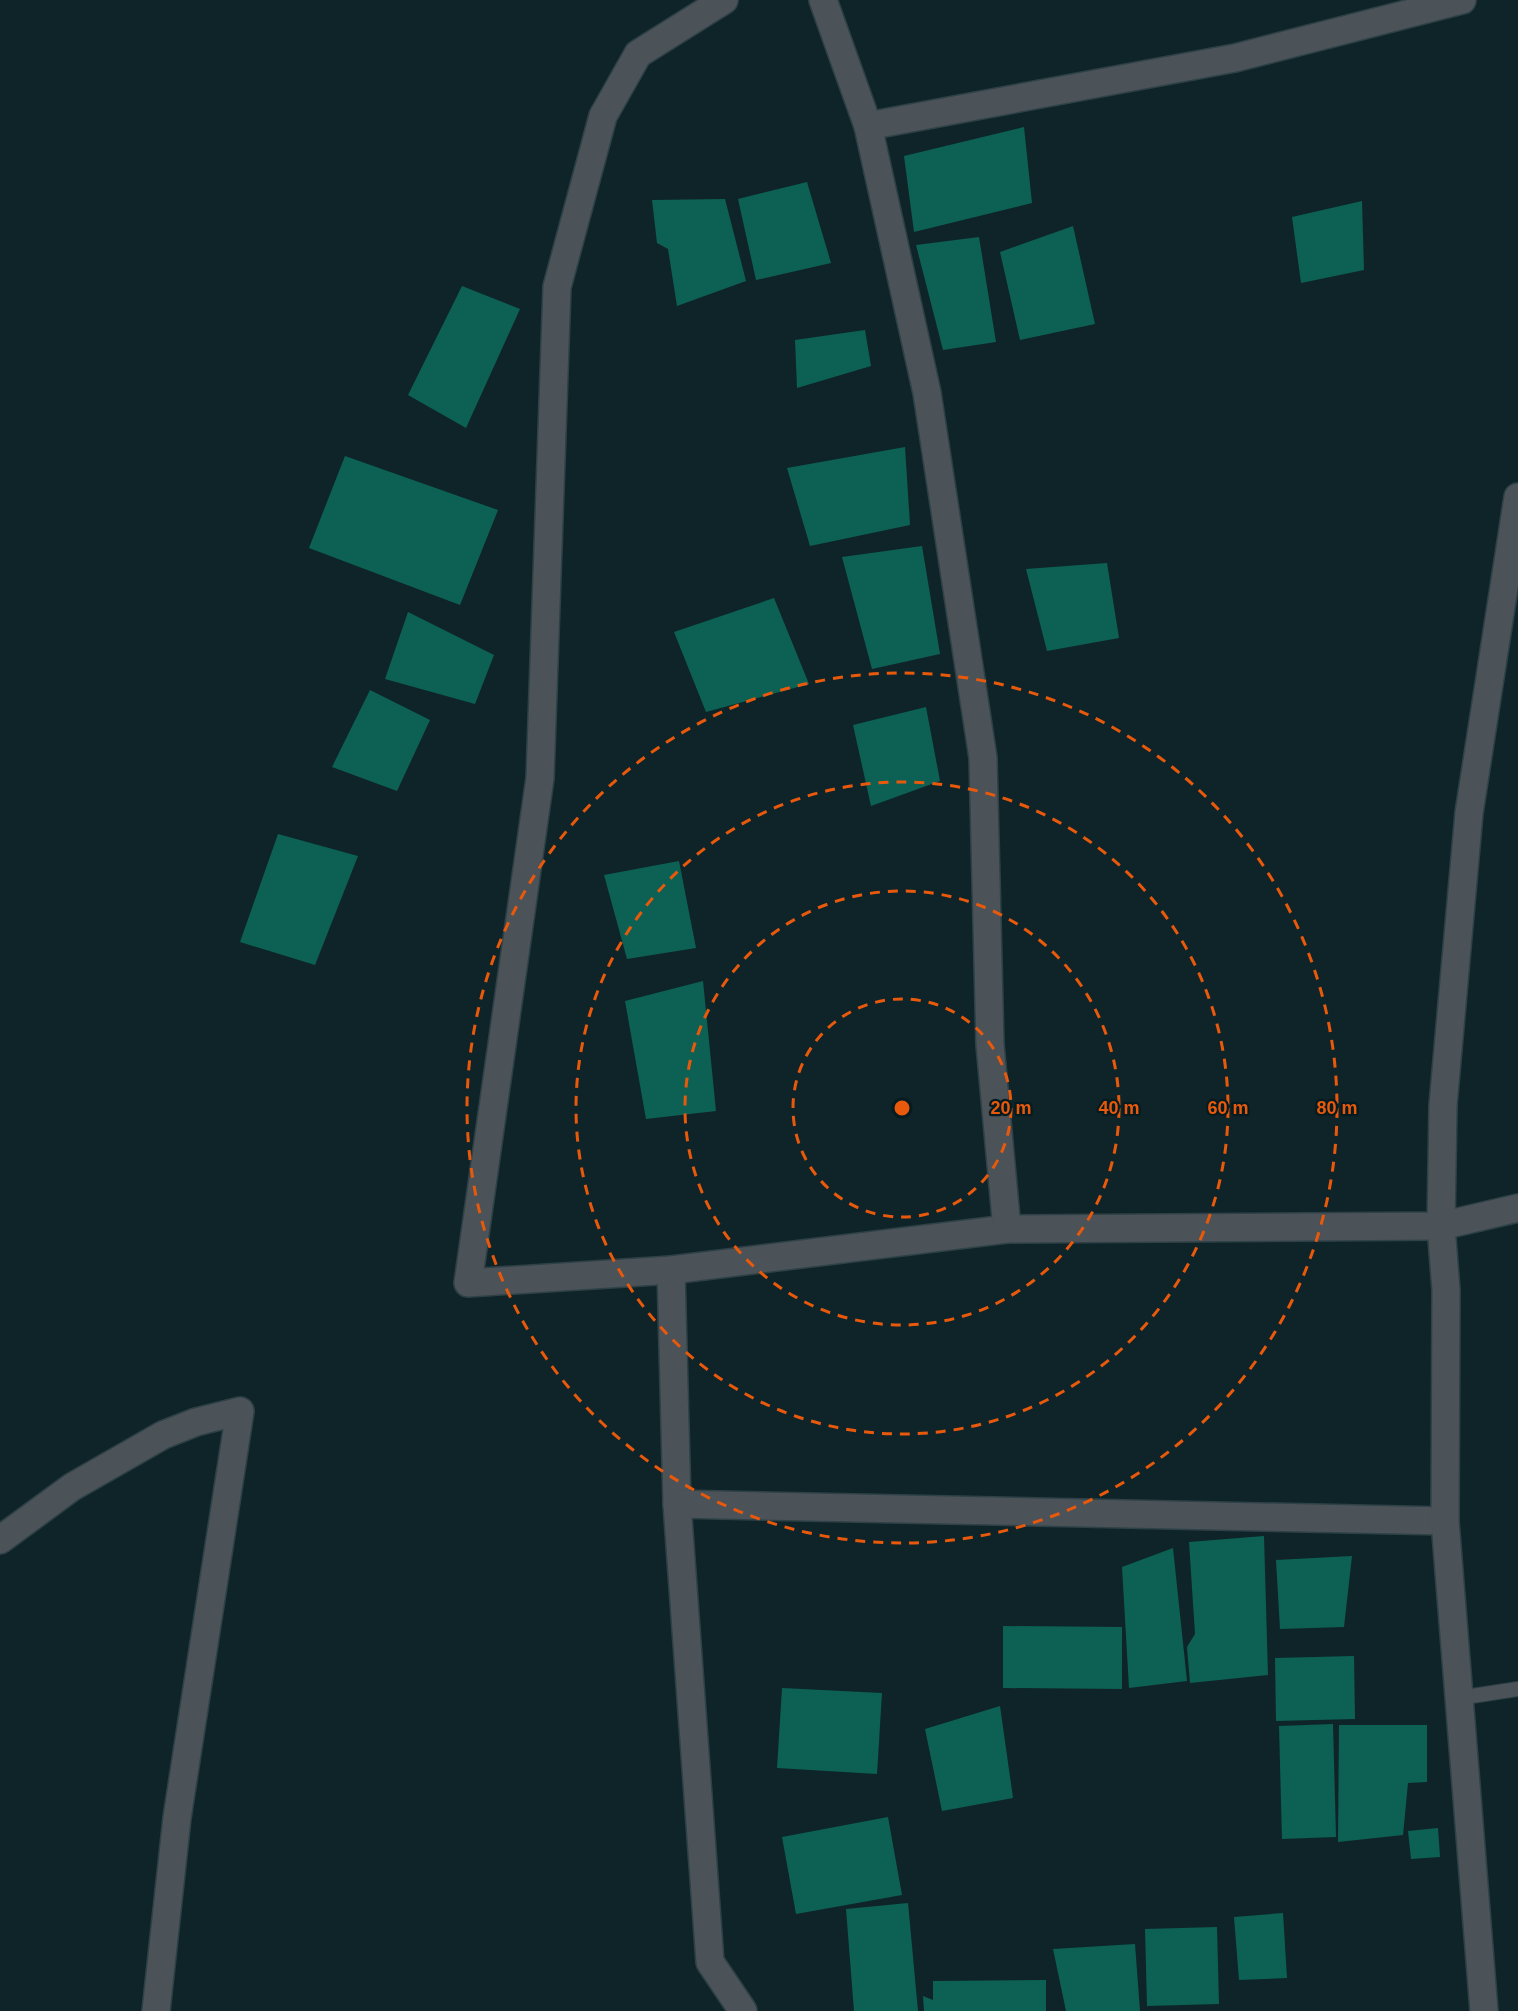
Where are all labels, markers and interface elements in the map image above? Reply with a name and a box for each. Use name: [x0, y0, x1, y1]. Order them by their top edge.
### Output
centre of rings: [892, 1098, 912, 1118]
text: 20 m: [990, 1098, 1032, 1118]
text: 40 m: [1098, 1098, 1140, 1118]
text: 60 m: [1207, 1098, 1249, 1118]
text: 80 m: [1316, 1098, 1358, 1118]

